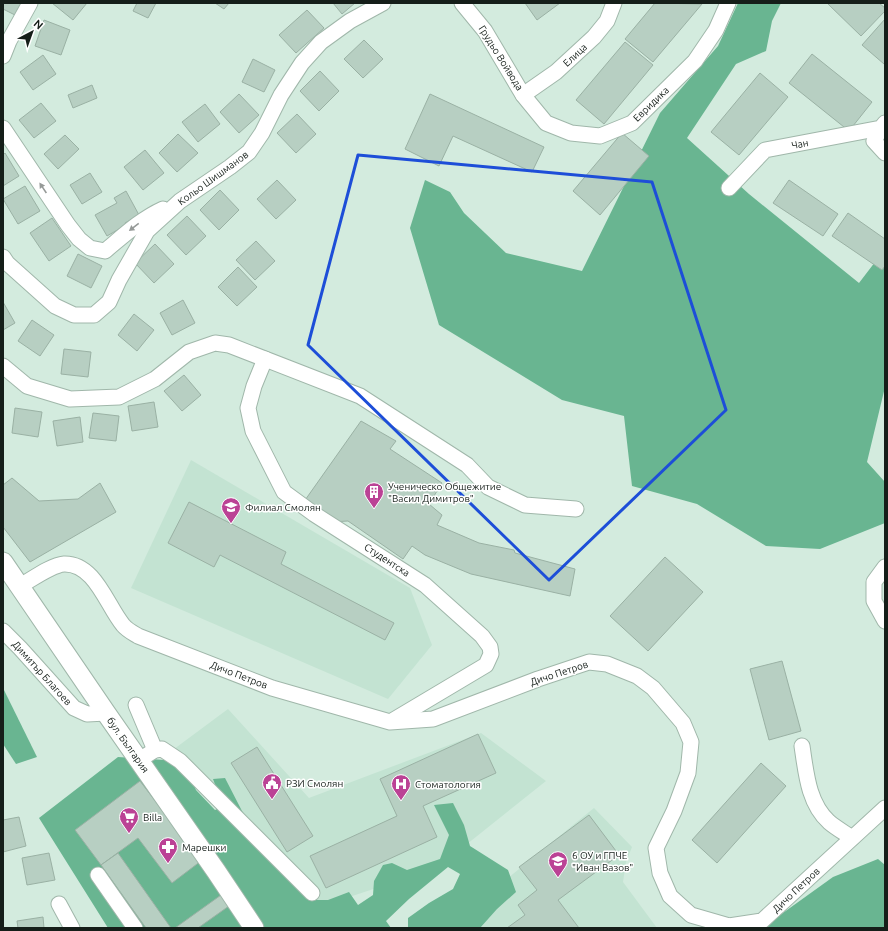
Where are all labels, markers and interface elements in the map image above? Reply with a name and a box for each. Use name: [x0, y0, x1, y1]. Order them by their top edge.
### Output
north arrow: [12, 12, 52, 52]
text: N: [32, 17, 46, 32]
street label: Грудьо Войвода: [477, 24, 525, 92]
street label: Елица: [561, 41, 589, 69]
street label: Евридика: [631, 84, 671, 124]
street label: Чан: [791, 137, 809, 151]
street label: Кольо Шишманов: [176, 149, 250, 207]
one-way arrow: [39, 183, 47, 193]
one-way arrow: [129, 223, 140, 231]
building icon: Ученическо Общежитие "Васил Димитров": [363, 481, 385, 509]
place label: Ученическо Общежитие "Васил Димитров": [388, 481, 501, 504]
school or university icon: Филиал Смолян: [220, 496, 242, 524]
place label: Филиал Смолян: [245, 502, 321, 513]
street label: Студентска: [362, 541, 412, 579]
street label: Димитър Благоев: [10, 639, 74, 707]
street label: Дичо Петров: [529, 658, 589, 688]
street label: Дичо Петров: [209, 659, 269, 691]
street label: бул. България: [105, 715, 151, 775]
public building icon: РЗИ Смолян: [261, 772, 283, 800]
hospital icon: Стоматология: [390, 773, 412, 801]
place label: РЗИ Смолян: [286, 778, 343, 789]
place label: Стоматология: [415, 779, 481, 790]
supermarket icon: Billa: [118, 806, 140, 834]
place label: Billa: [143, 812, 162, 823]
pharmacy icon: Марешки: [157, 836, 179, 864]
place label: Марешки: [182, 842, 226, 853]
school or university icon: 6 ОУ и ГПЧЕ "Иван Вазов": [547, 850, 569, 878]
place label: 6 ОУ и ГПЧЕ "Иван Вазов": [572, 850, 633, 873]
street label: Дичо Петров: [770, 865, 822, 915]

